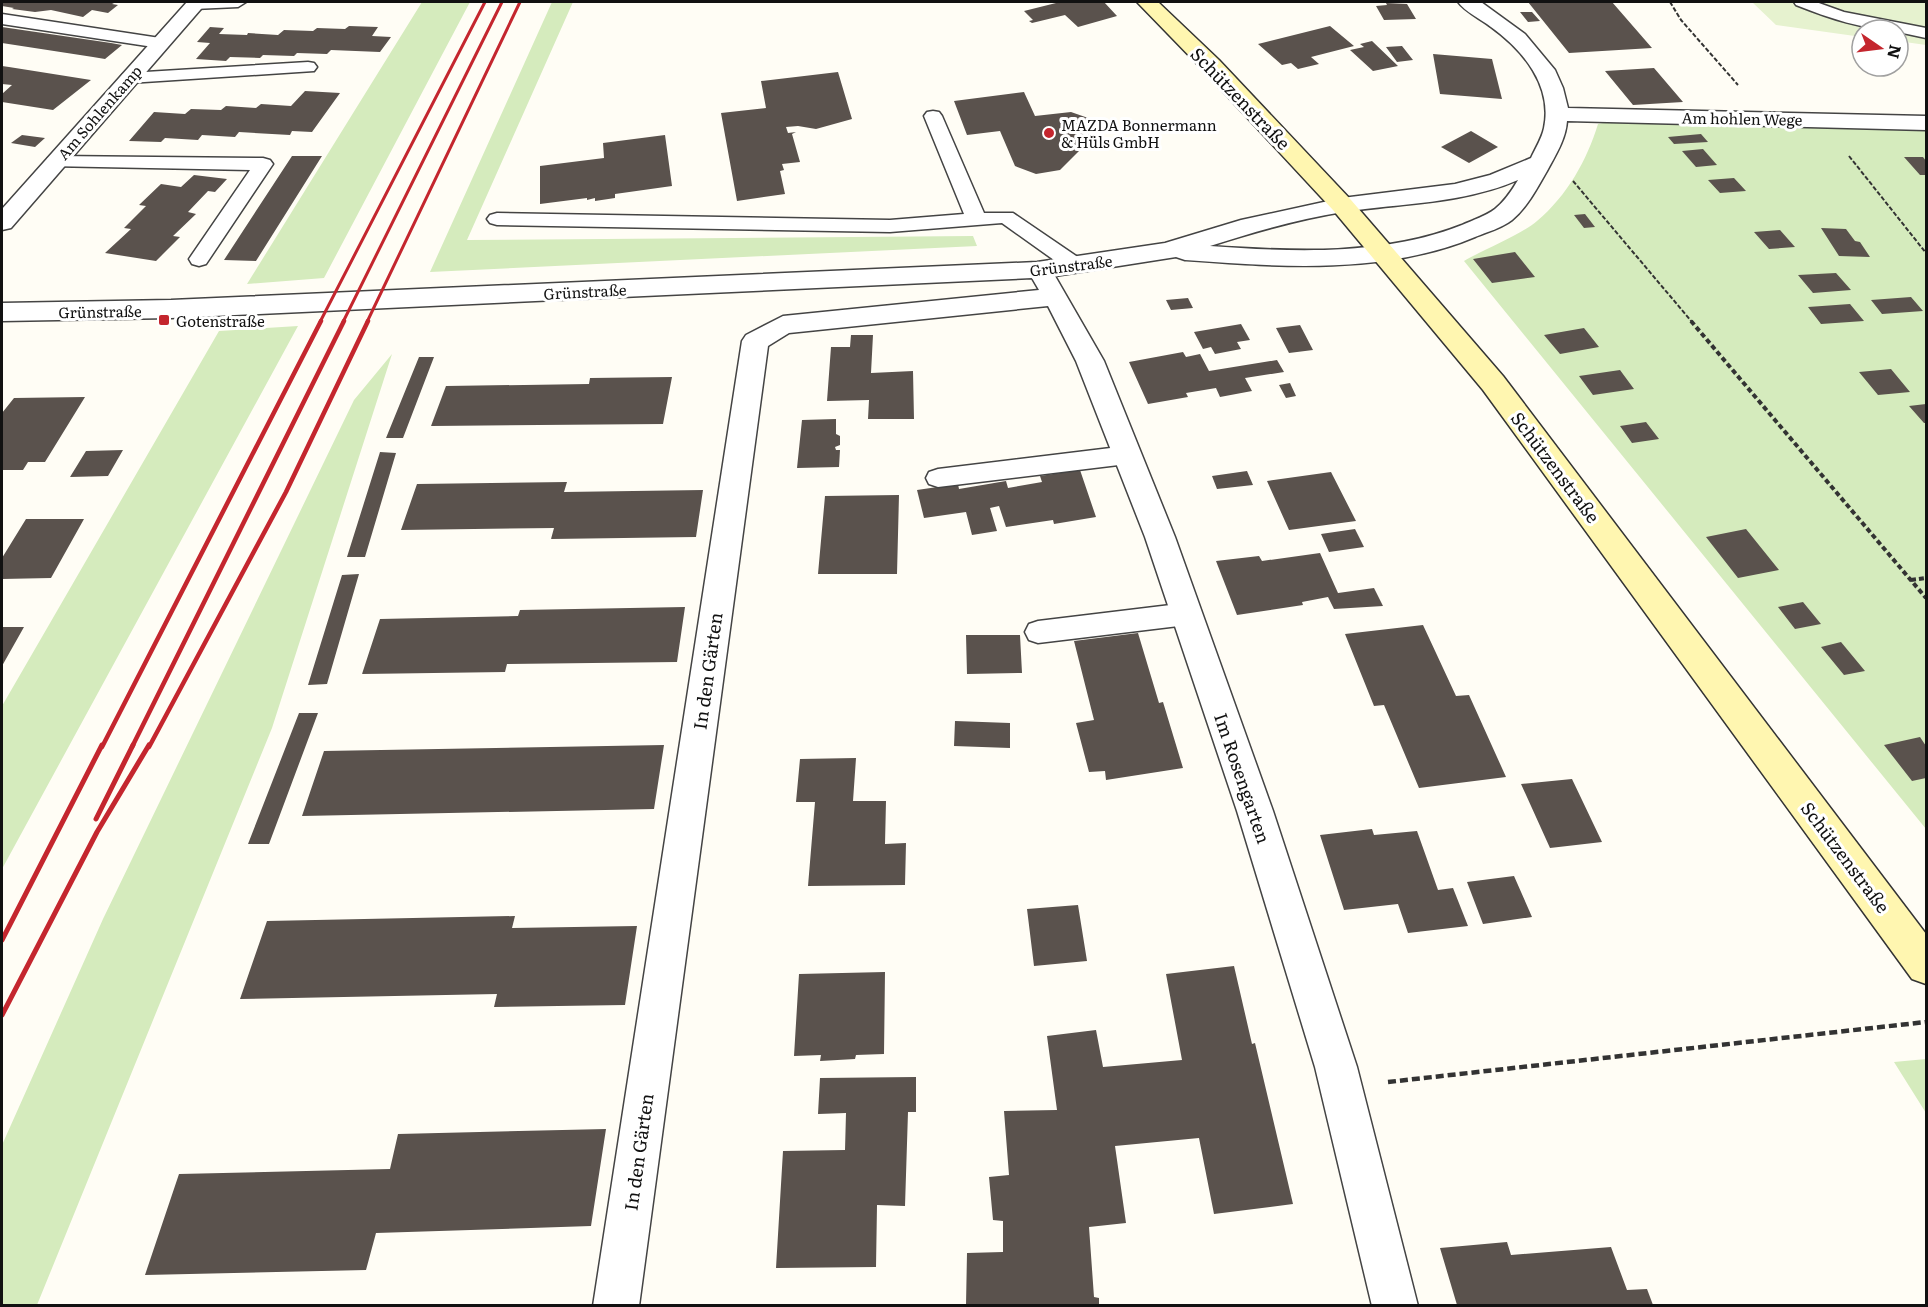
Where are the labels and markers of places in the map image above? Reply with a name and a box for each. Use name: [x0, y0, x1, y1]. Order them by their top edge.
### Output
place label: MAZDA Bonnermann & Hüls GmbH: [1061, 113, 1217, 153]
marker: MAZDA Bonnermann & Hüls GmbH: [1042, 126, 1056, 140]
place label: Gotenstraße: [176, 309, 265, 332]
marker: Gotenstraße: [157, 313, 171, 327]

